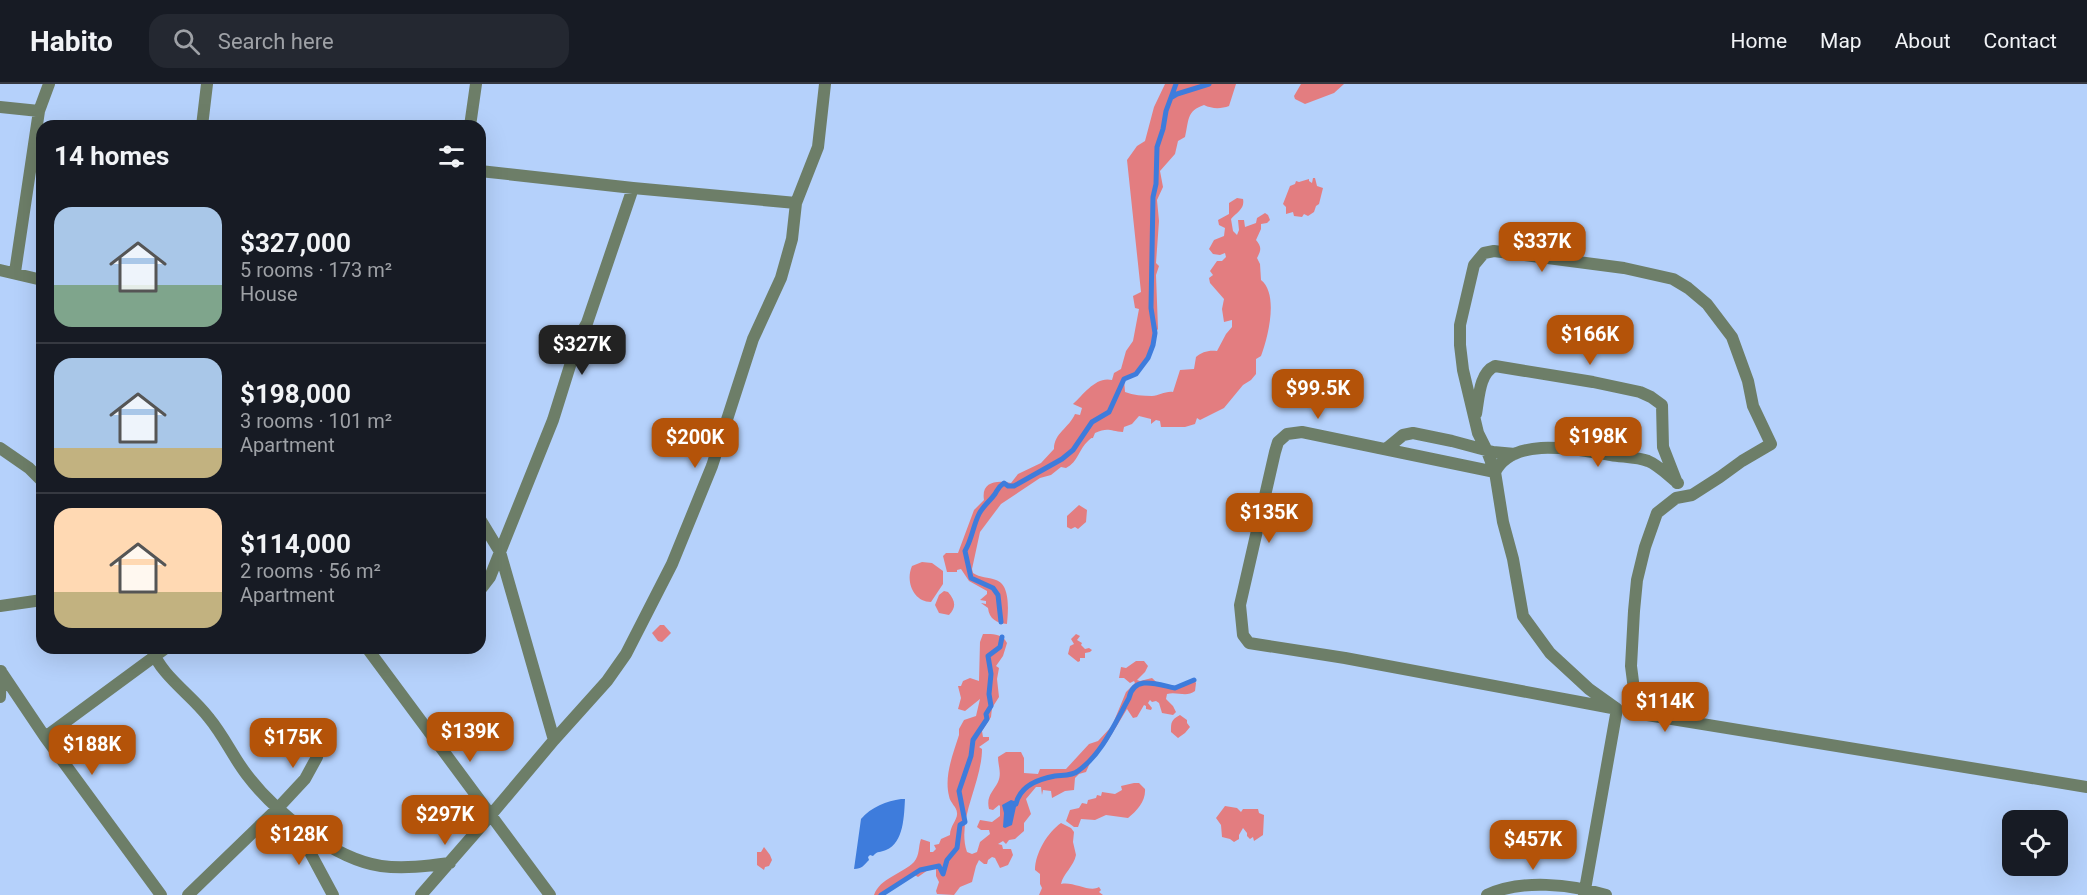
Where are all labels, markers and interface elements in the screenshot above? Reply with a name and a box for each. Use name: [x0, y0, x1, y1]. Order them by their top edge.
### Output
search box: [149, 14, 569, 68]
text: Habito: [30, 25, 113, 58]
icon: search: [170, 25, 203, 58]
text: Search here: [218, 29, 334, 54]
text: Home: [1731, 29, 1787, 53]
text: Map: [1820, 29, 1862, 53]
text: About: [1895, 29, 1951, 53]
text: Contact: [1984, 29, 2057, 53]
icon: filters: [435, 140, 468, 173]
text: 14 homes: [54, 141, 169, 171]
pin: $337K: [1500, 222, 1584, 273]
text: $327,000: [240, 228, 351, 258]
text: $337K: [1513, 229, 1571, 253]
icon: home: [102, 231, 174, 303]
text: 5 rooms · 173 m²: [240, 258, 392, 282]
text: House: [240, 282, 298, 306]
pin: $166K: [1548, 315, 1632, 366]
text: $166K: [1561, 322, 1619, 346]
pin: $327K: [540, 325, 624, 376]
text: $327K: [553, 332, 611, 356]
pin: $99.5K: [1269, 369, 1367, 420]
text: $99.5K: [1286, 376, 1350, 400]
text: $198,000: [240, 379, 351, 409]
icon: home: [102, 382, 174, 454]
text: 3 rooms · 101 m²: [240, 409, 392, 433]
pin: $198K: [1556, 417, 1640, 468]
pin: $200K: [653, 418, 737, 469]
text: $198K: [1569, 424, 1627, 448]
text: $200K: [666, 425, 724, 449]
text: Apartment: [240, 433, 335, 457]
pin: $135K: [1227, 493, 1311, 544]
text: $135K: [1240, 500, 1298, 524]
text: $114,000: [240, 529, 351, 559]
icon: home: [102, 532, 174, 604]
text: 2 rooms · 56 m²: [240, 559, 381, 583]
text: Apartment: [240, 583, 335, 607]
pin: $114K: [1623, 682, 1707, 733]
text: $114K: [1636, 689, 1694, 713]
pin: $139K: [428, 712, 512, 763]
pin: $175K: [251, 718, 335, 769]
text: $139K: [441, 719, 499, 743]
pin: $188K: [50, 725, 134, 776]
text: $175K: [264, 725, 322, 749]
text: $188K: [63, 732, 121, 756]
pin: $297K: [403, 795, 487, 846]
text: $297K: [416, 802, 474, 826]
map controls: [2002, 810, 2068, 876]
button: locate: [2002, 810, 2068, 876]
pin: $128K: [257, 815, 341, 866]
pin: $457K: [1491, 820, 1575, 871]
text: $128K: [270, 822, 328, 846]
text: $457K: [1504, 827, 1562, 851]

